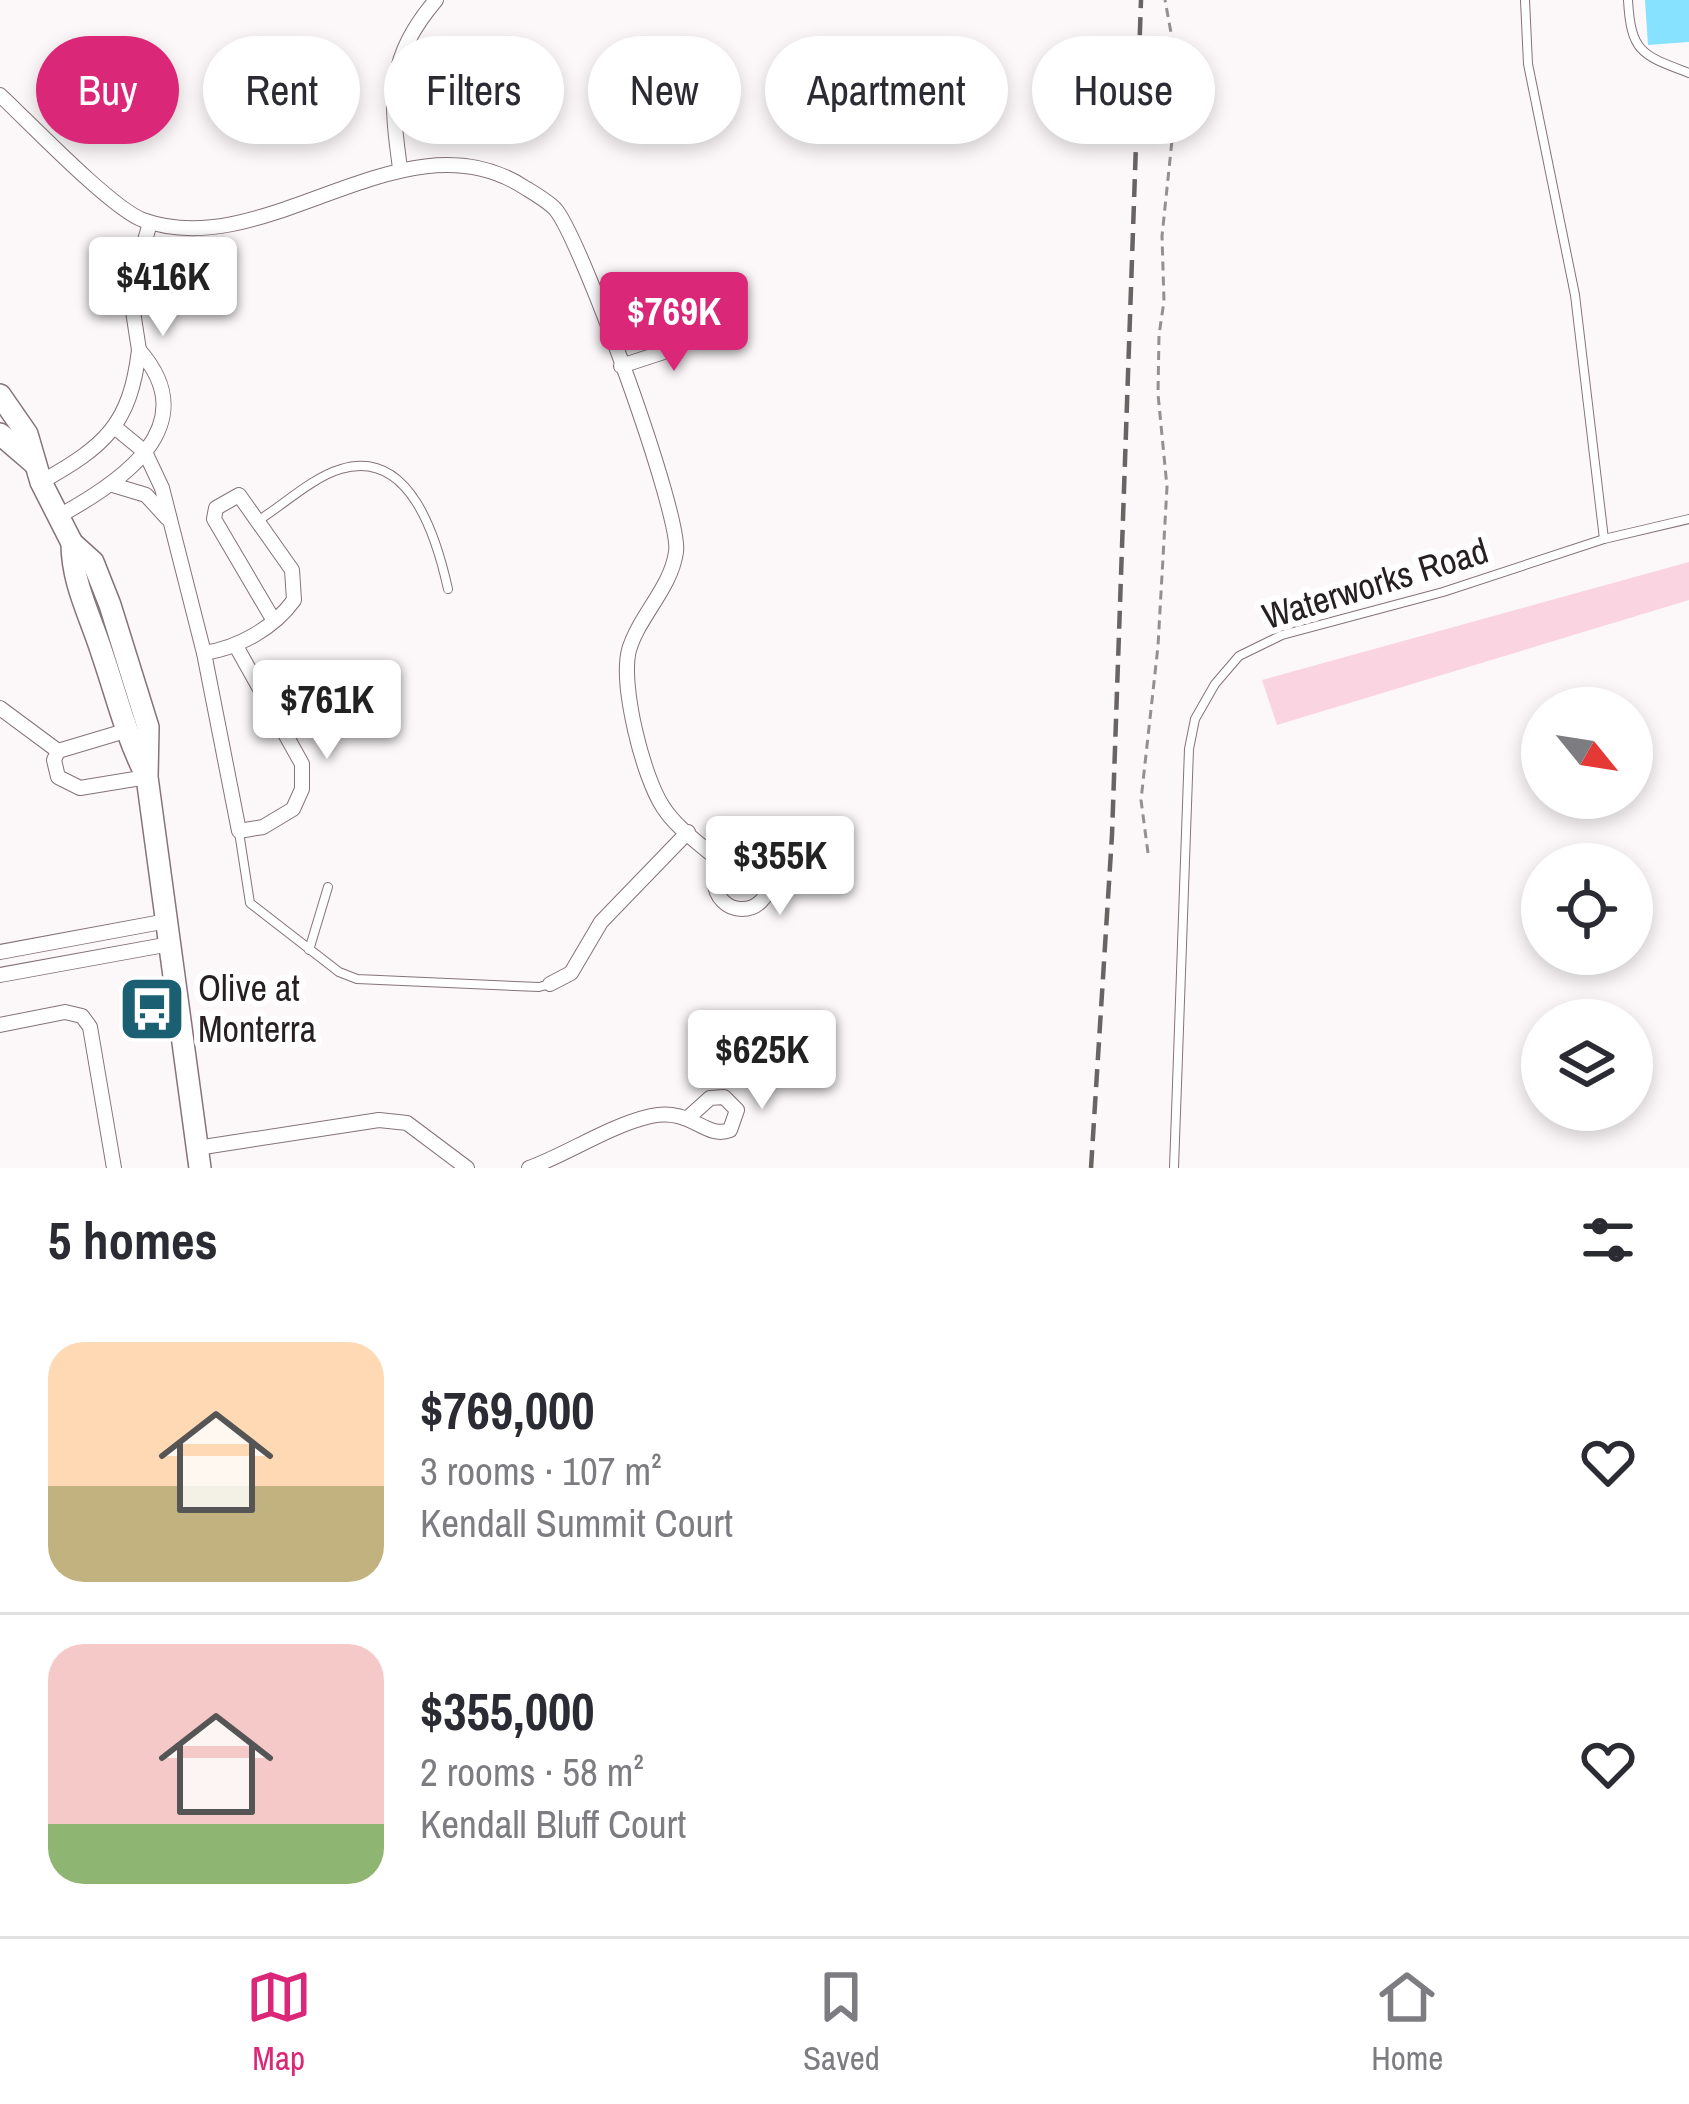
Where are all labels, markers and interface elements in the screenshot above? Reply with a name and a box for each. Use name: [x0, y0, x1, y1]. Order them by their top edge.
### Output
chip: Buy: [36, 36, 179, 144]
chip: Rent: [203, 36, 360, 144]
chip: Filters: [384, 36, 564, 144]
chip: New: [588, 36, 741, 144]
chip: Apartment: [765, 36, 1008, 144]
chip: House: [1032, 36, 1215, 144]
pin: $416K: [79, 237, 247, 339]
text: $416K: [116, 250, 210, 302]
pin: $769K: [590, 272, 758, 374]
text: $769K: [627, 285, 721, 337]
street label: Waterworks Road: [1256, 526, 1494, 640]
pin: $761K: [243, 660, 411, 762]
text: $761K: [280, 673, 374, 725]
north arrow: [1521, 687, 1653, 819]
map controls: [1521, 687, 1653, 1131]
pin: $355K: [696, 816, 864, 918]
text: $355K: [733, 829, 827, 881]
button: locate: [1521, 843, 1653, 975]
place label: Olive at Monterra: [198, 964, 316, 1053]
bus stop icon: Olive at Monterra: [117, 974, 187, 1044]
button: layers: [1521, 999, 1653, 1131]
pin: $625K: [678, 1010, 846, 1112]
text: $625K: [715, 1023, 809, 1075]
text: 5 homes: [48, 1206, 218, 1275]
icon: filters: [1575, 1207, 1641, 1273]
text: $769,000: [420, 1376, 594, 1445]
icon: home: [144, 1390, 288, 1534]
icon: heart: [1575, 1429, 1641, 1495]
text: 3 rooms · 107 m²: [420, 1445, 662, 1497]
text: Kendall Summit Court: [420, 1497, 733, 1549]
text: $355,000: [420, 1677, 594, 1746]
icon: home: [144, 1692, 288, 1836]
icon: heart: [1575, 1731, 1641, 1797]
text: 2 rooms · 58 m²: [420, 1746, 644, 1798]
text: Kendall Bluff Court: [420, 1798, 686, 1850]
tab: Map: [246, 1964, 312, 2080]
tab: Saved: [803, 1964, 880, 2080]
tab: Home: [1371, 1964, 1443, 2080]

